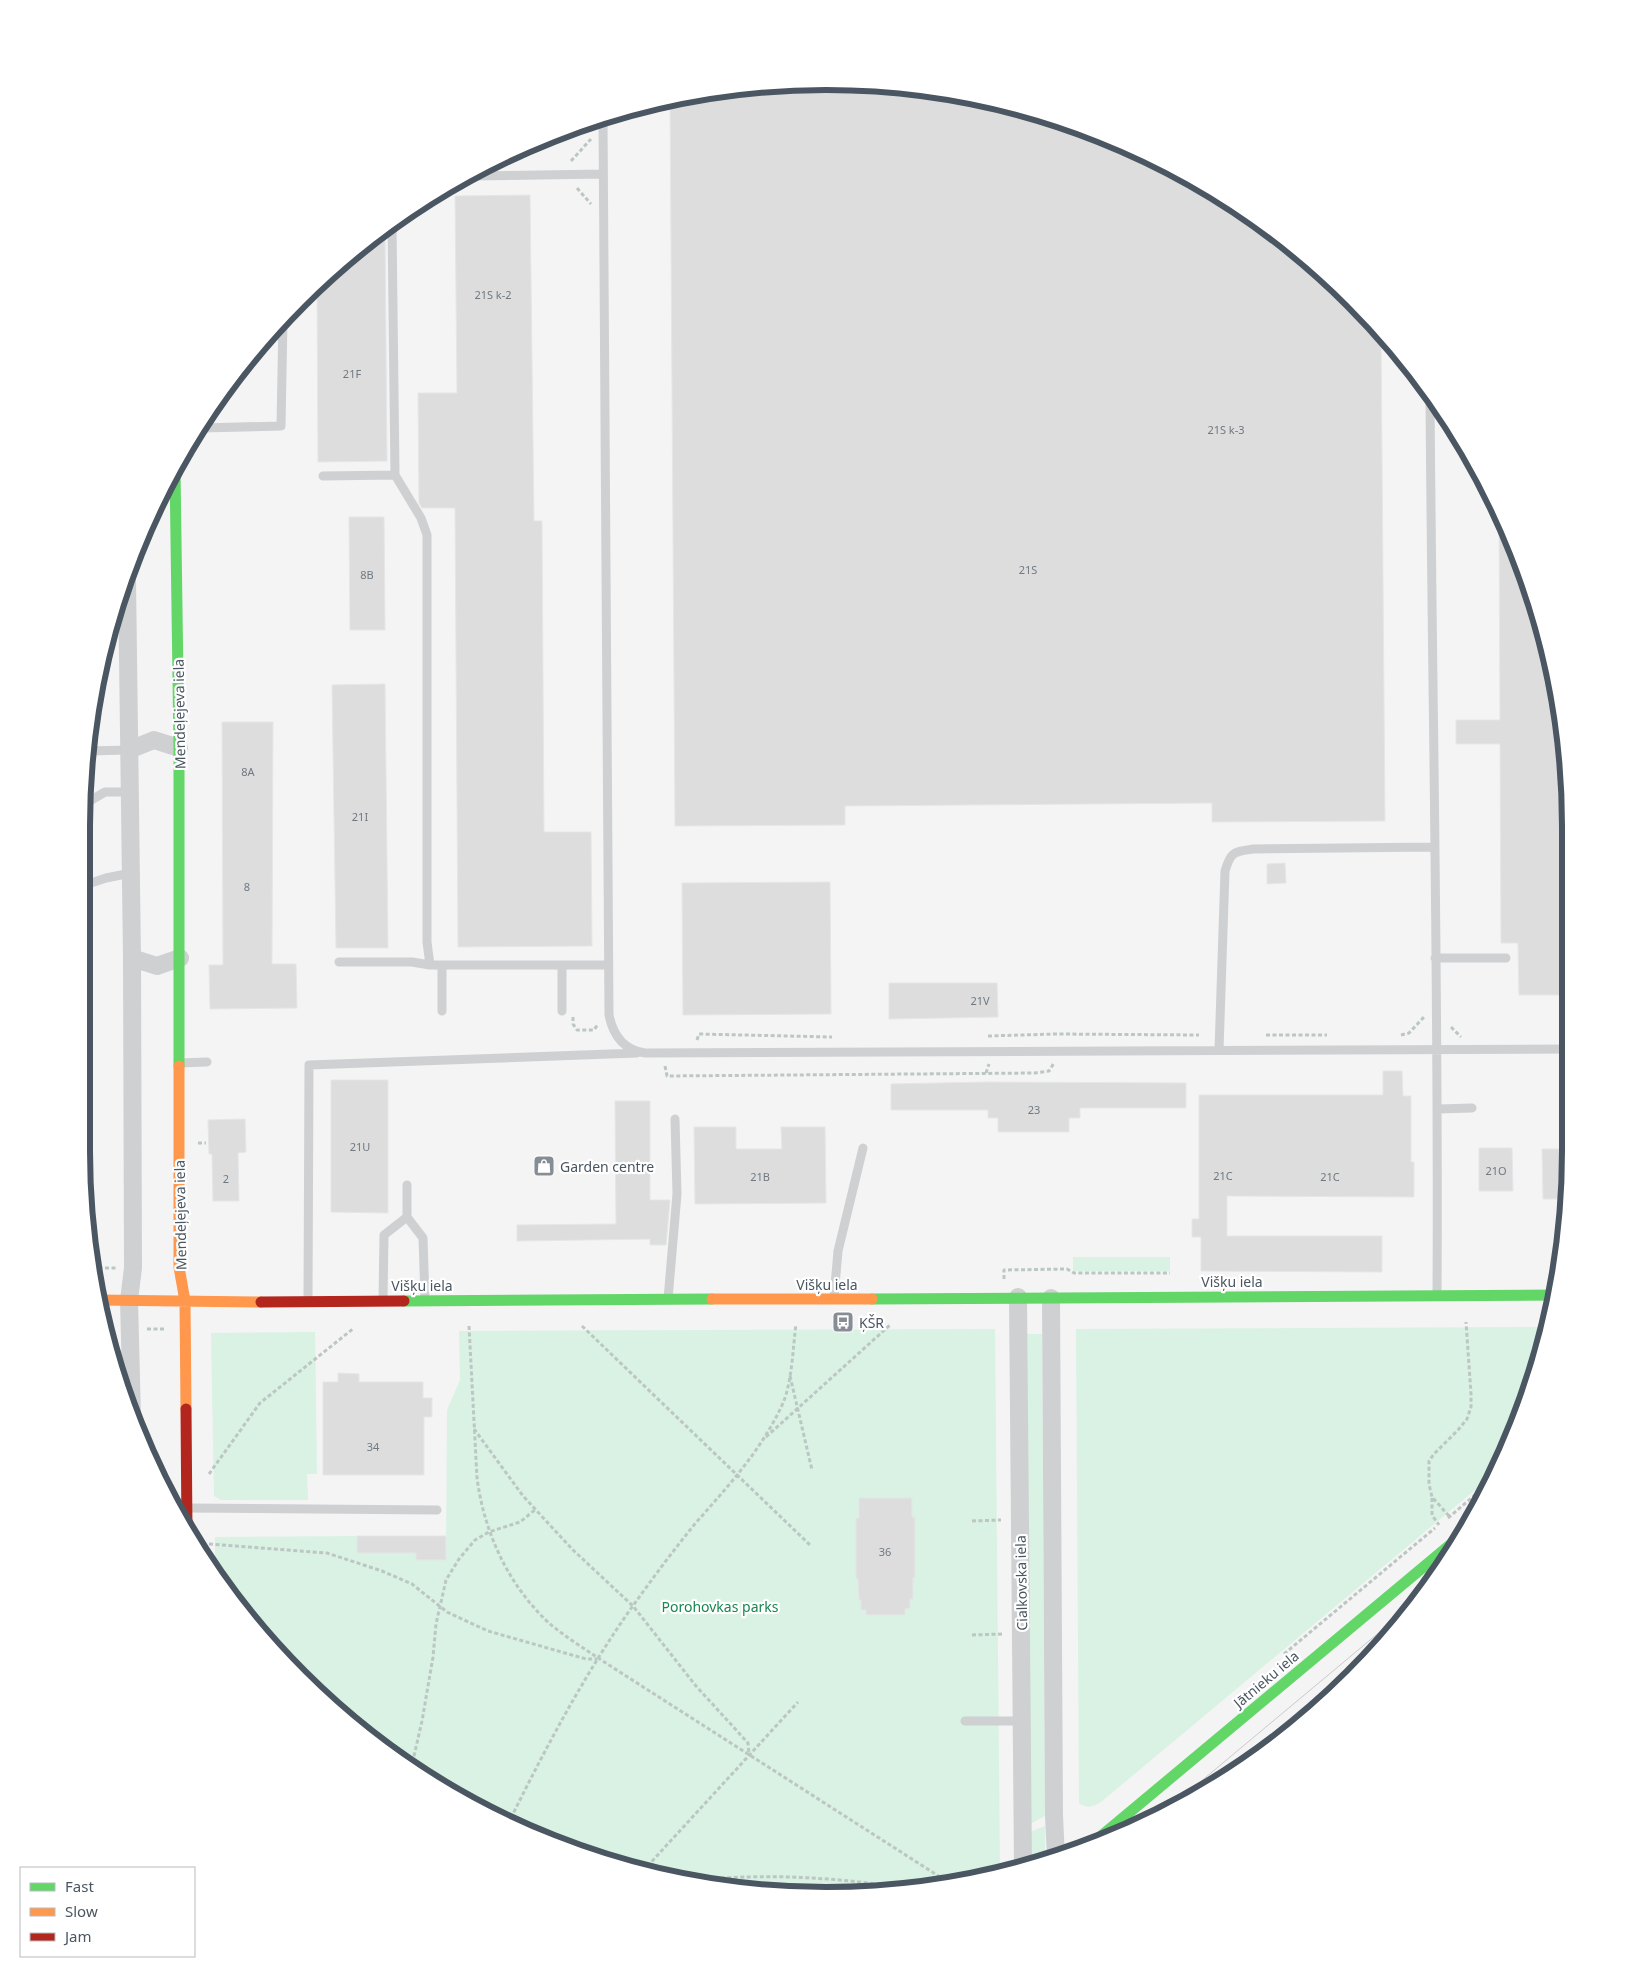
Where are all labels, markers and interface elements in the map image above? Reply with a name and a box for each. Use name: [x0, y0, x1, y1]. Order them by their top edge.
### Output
house number: 21S k-2: [474, 287, 512, 302]
house number: 21F: [343, 366, 361, 381]
house number: 21S k-3: [1207, 422, 1245, 437]
house number: 21S: [1019, 562, 1037, 577]
house number: 8B: [360, 567, 374, 582]
street label: Mendeļejeva iela: [169, 659, 189, 769]
house number: 8A: [241, 764, 256, 779]
house number: 21I: [352, 809, 368, 824]
house number: 8: [244, 879, 250, 894]
house number: 21V: [970, 993, 990, 1008]
house number: 23: [1028, 1102, 1040, 1117]
house number: 21U: [350, 1139, 370, 1154]
shop icon: Garden centre: [532, 1154, 556, 1178]
place label: Garden centre: [560, 1157, 654, 1176]
street label: Mendeļejeva iela: [170, 1160, 190, 1270]
house number: 21O: [1485, 1163, 1507, 1178]
house number: 21C: [1213, 1168, 1233, 1183]
house number: 21B: [750, 1169, 770, 1184]
house number: 21C: [1320, 1169, 1340, 1184]
house number: 2: [223, 1171, 229, 1186]
street label: Višķu iela: [1201, 1272, 1263, 1291]
street label: Višķu iela: [796, 1275, 858, 1294]
street label: Višķu iela: [391, 1276, 453, 1295]
bus stop icon: ĶŠR: [831, 1310, 855, 1334]
place label: ĶŠR: [859, 1313, 884, 1332]
house number: 34: [367, 1439, 380, 1454]
street label: Cialkovska iela: [1011, 1535, 1031, 1631]
house number: 36: [879, 1544, 891, 1559]
park label: Porohovkas parks: [662, 1597, 779, 1616]
street label: Jātnieku iela: [1228, 1646, 1303, 1713]
legend: [20, 1867, 195, 1957]
text: Fast: [65, 1876, 94, 1896]
text: Slow: [65, 1901, 98, 1921]
text: Jam: [63, 1926, 92, 1946]

